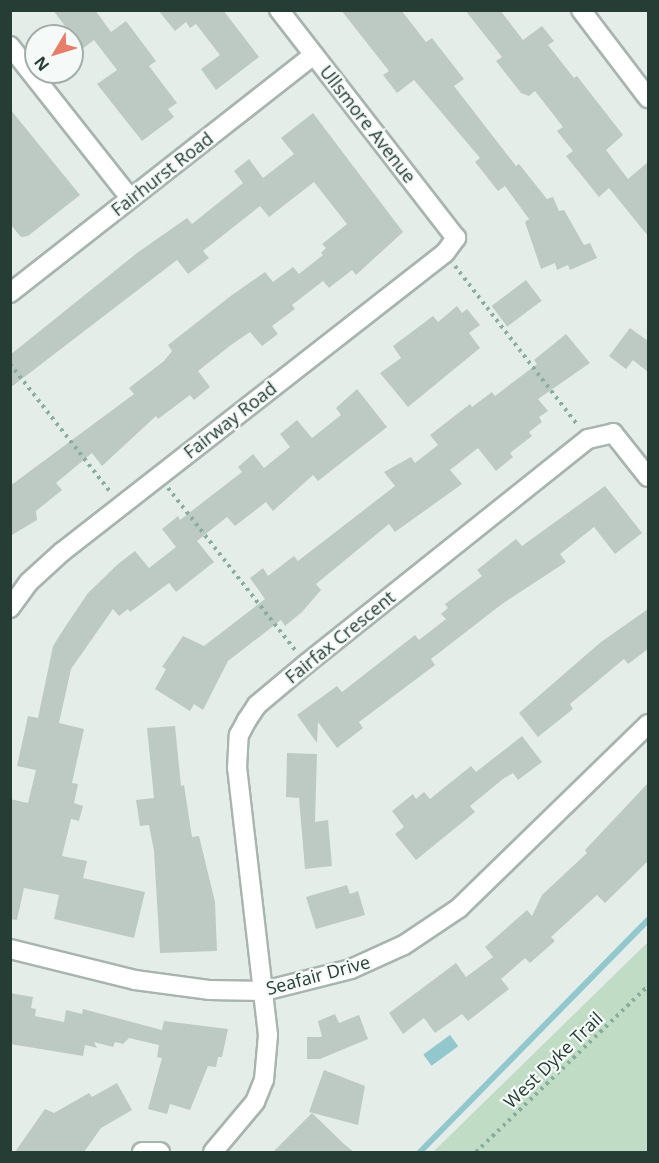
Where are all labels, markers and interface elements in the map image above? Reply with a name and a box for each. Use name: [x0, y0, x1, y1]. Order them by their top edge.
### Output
north arrow: [24, 24, 84, 84]
text: N: [29, 52, 54, 76]
street label: Ullsmore Avenue: [315, 61, 421, 187]
street label: Fairhurst Road: [107, 128, 217, 220]
street label: Fairway Road: [179, 377, 281, 463]
street label: Fairfax Crescent: [281, 586, 399, 688]
street label: Seafair Drive: [264, 951, 372, 999]
street label: West Dyke Trail: [499, 1007, 607, 1113]

